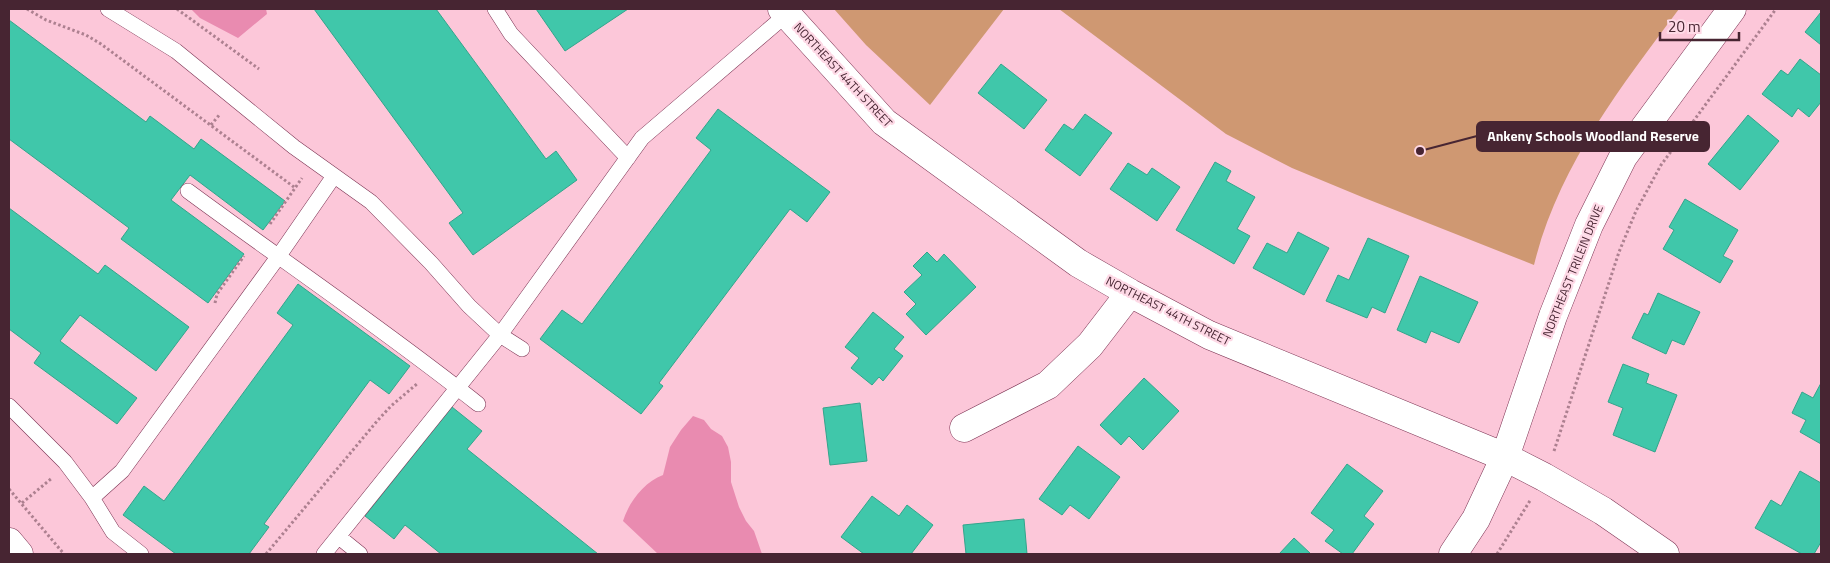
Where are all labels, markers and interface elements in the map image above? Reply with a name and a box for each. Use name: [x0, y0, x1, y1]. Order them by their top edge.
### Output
scale bar: [1660, 10, 1739, 42]
text: 20 m: [1668, 15, 1701, 38]
street label: NORTHEAST 44TH STREET: [790, 18, 898, 132]
callout: Ankeny Schools Woodland Reserve: [1477, 122, 1709, 151]
text: Ankeny Schools Woodland Reserve: [1487, 125, 1699, 146]
street label: NORTHEAST TRILEIN DRIVE: [1537, 201, 1608, 340]
street label: NORTHEAST 44TH STREET: [1103, 271, 1234, 350]

